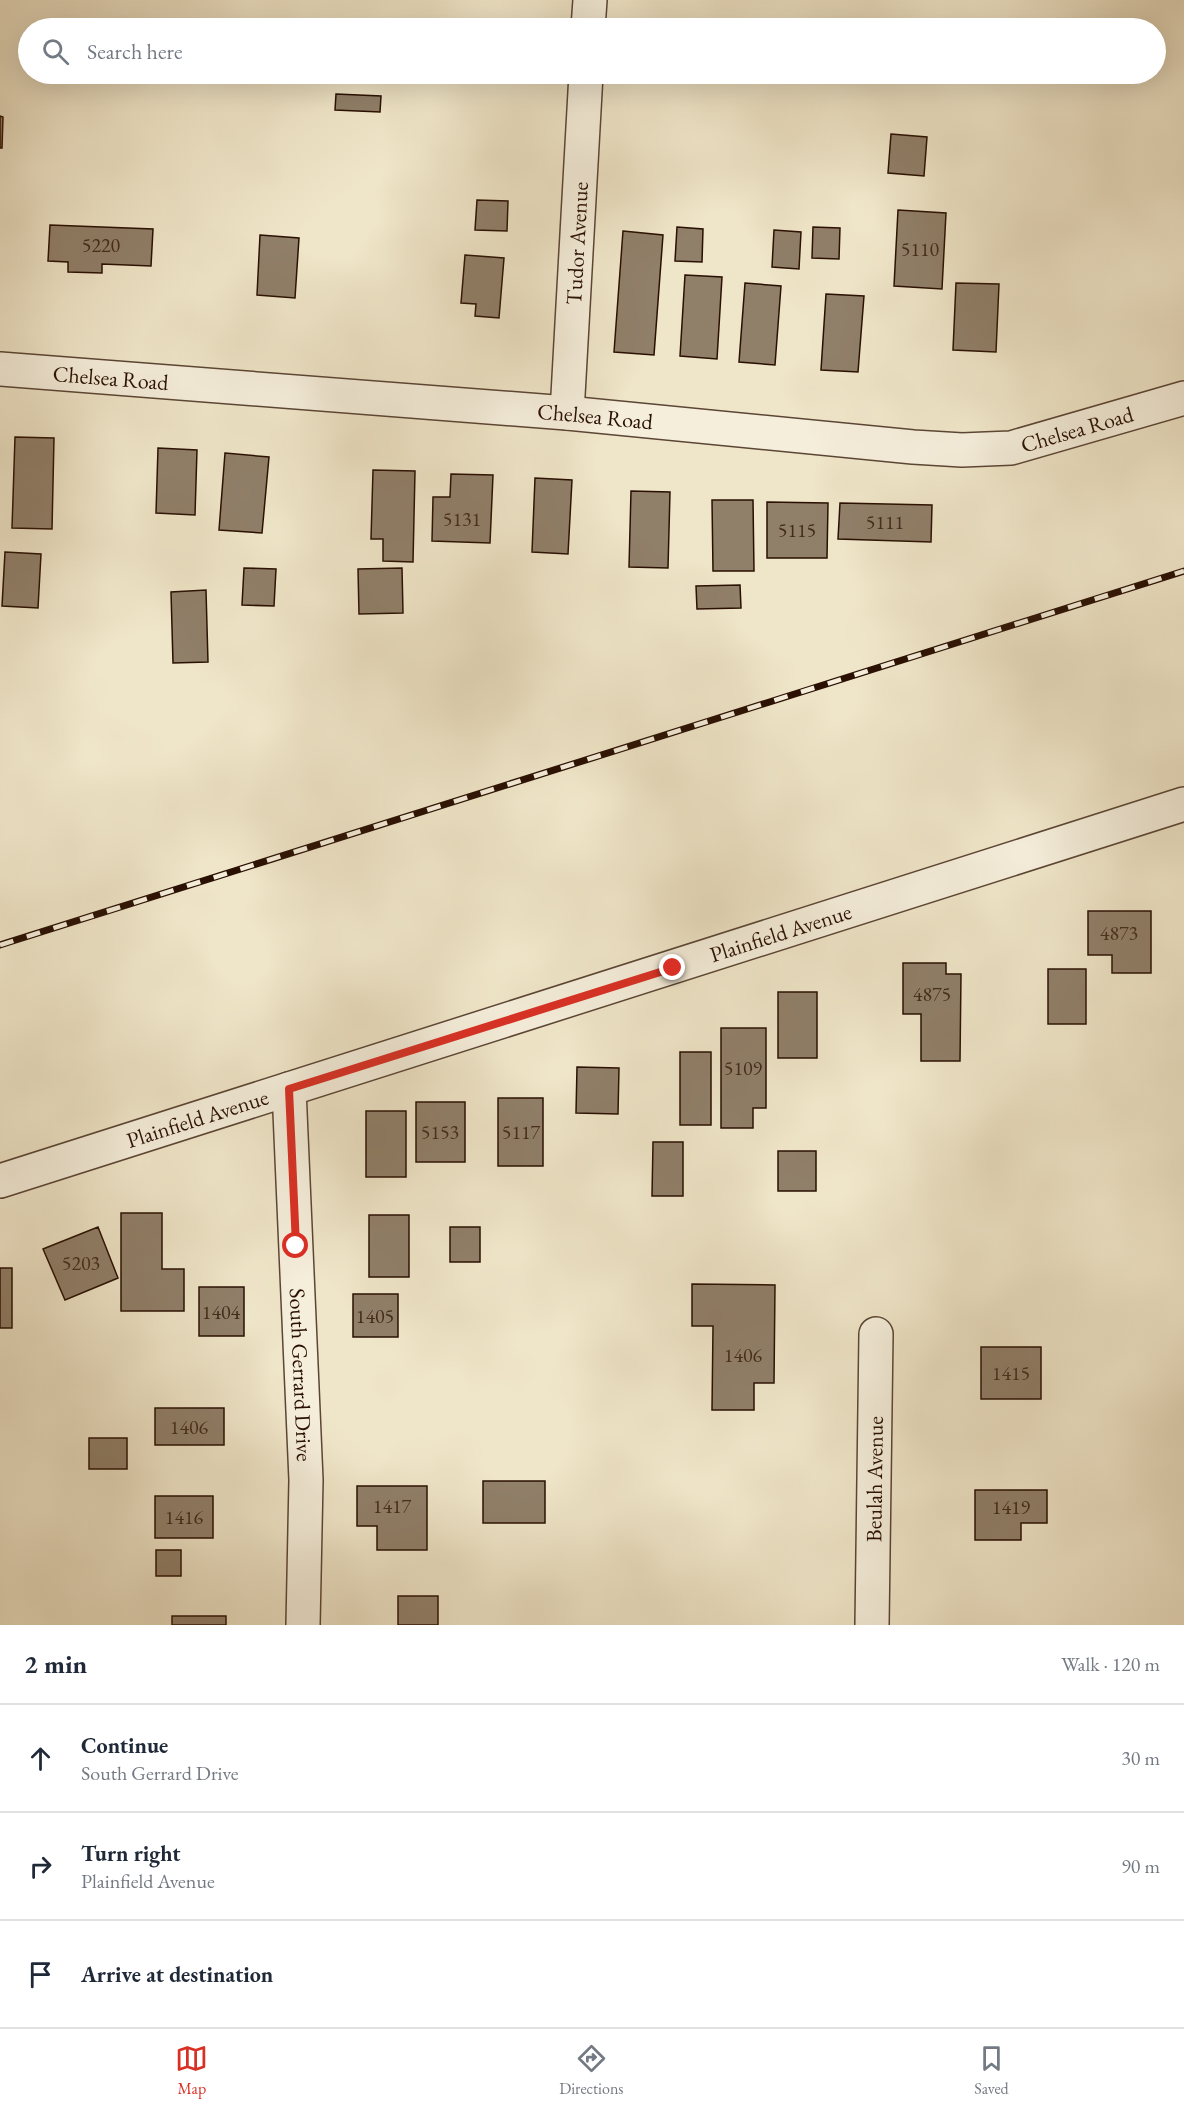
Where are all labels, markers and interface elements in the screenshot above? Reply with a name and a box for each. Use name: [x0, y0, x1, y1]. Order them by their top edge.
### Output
search box: [18, 18, 1166, 84]
icon: search: [39, 35, 72, 68]
text: Search here: [87, 37, 182, 66]
street label: Tudor Avenue: [559, 180, 594, 306]
house number: 5220: [82, 232, 121, 258]
house number: 5110: [901, 236, 940, 262]
street label: Chelsea Road: [52, 359, 170, 397]
street label: Chelsea Road: [536, 396, 655, 436]
street label: Chelsea Road: [1017, 399, 1137, 459]
house number: 5131: [443, 506, 481, 532]
house number: 5111: [866, 509, 904, 535]
house number: 5115: [778, 517, 816, 543]
street label: Plainfield Avenue: [706, 896, 855, 969]
house number: 4873: [1100, 920, 1138, 946]
route end: [659, 954, 685, 980]
house number: 4875: [913, 981, 951, 1007]
house number: 5109: [724, 1055, 763, 1081]
street label: Plainfield Avenue: [123, 1082, 272, 1154]
house number: 5153: [421, 1119, 459, 1145]
house number: 5117: [502, 1119, 541, 1145]
route start: [282, 1232, 308, 1258]
house number: 5203: [62, 1250, 100, 1276]
street label: South Gerrard Drive: [283, 1287, 320, 1462]
house number: 1404: [202, 1299, 241, 1325]
house number: 1405: [356, 1303, 394, 1329]
house number: 1406: [724, 1342, 763, 1368]
house number: 1415: [992, 1360, 1030, 1386]
house number: 1406: [170, 1414, 209, 1440]
street label: Beulah Avenue: [859, 1415, 889, 1542]
house number: 1417: [373, 1493, 412, 1519]
house number: 1419: [992, 1494, 1031, 1520]
house number: 1416: [165, 1504, 204, 1530]
text: 2 min: [24, 1647, 87, 1681]
text: Walk · 120 m: [1061, 1651, 1160, 1677]
text: Continue: [81, 1731, 168, 1760]
icon: ahead: [24, 1742, 57, 1775]
text: 30 m: [1121, 1745, 1160, 1771]
text: South Gerrard Drive: [81, 1760, 239, 1786]
text: Turn right: [81, 1839, 180, 1868]
icon: right: [24, 1850, 57, 1883]
text: 90 m: [1121, 1853, 1160, 1879]
text: Plainfield Avenue: [81, 1868, 215, 1894]
icon: arrive: [24, 1958, 57, 1991]
text: Arrive at destination: [81, 1960, 273, 1989]
tab: Map: [175, 2042, 208, 2099]
tab: Directions: [559, 2042, 624, 2099]
tab: Saved: [974, 2042, 1009, 2099]

